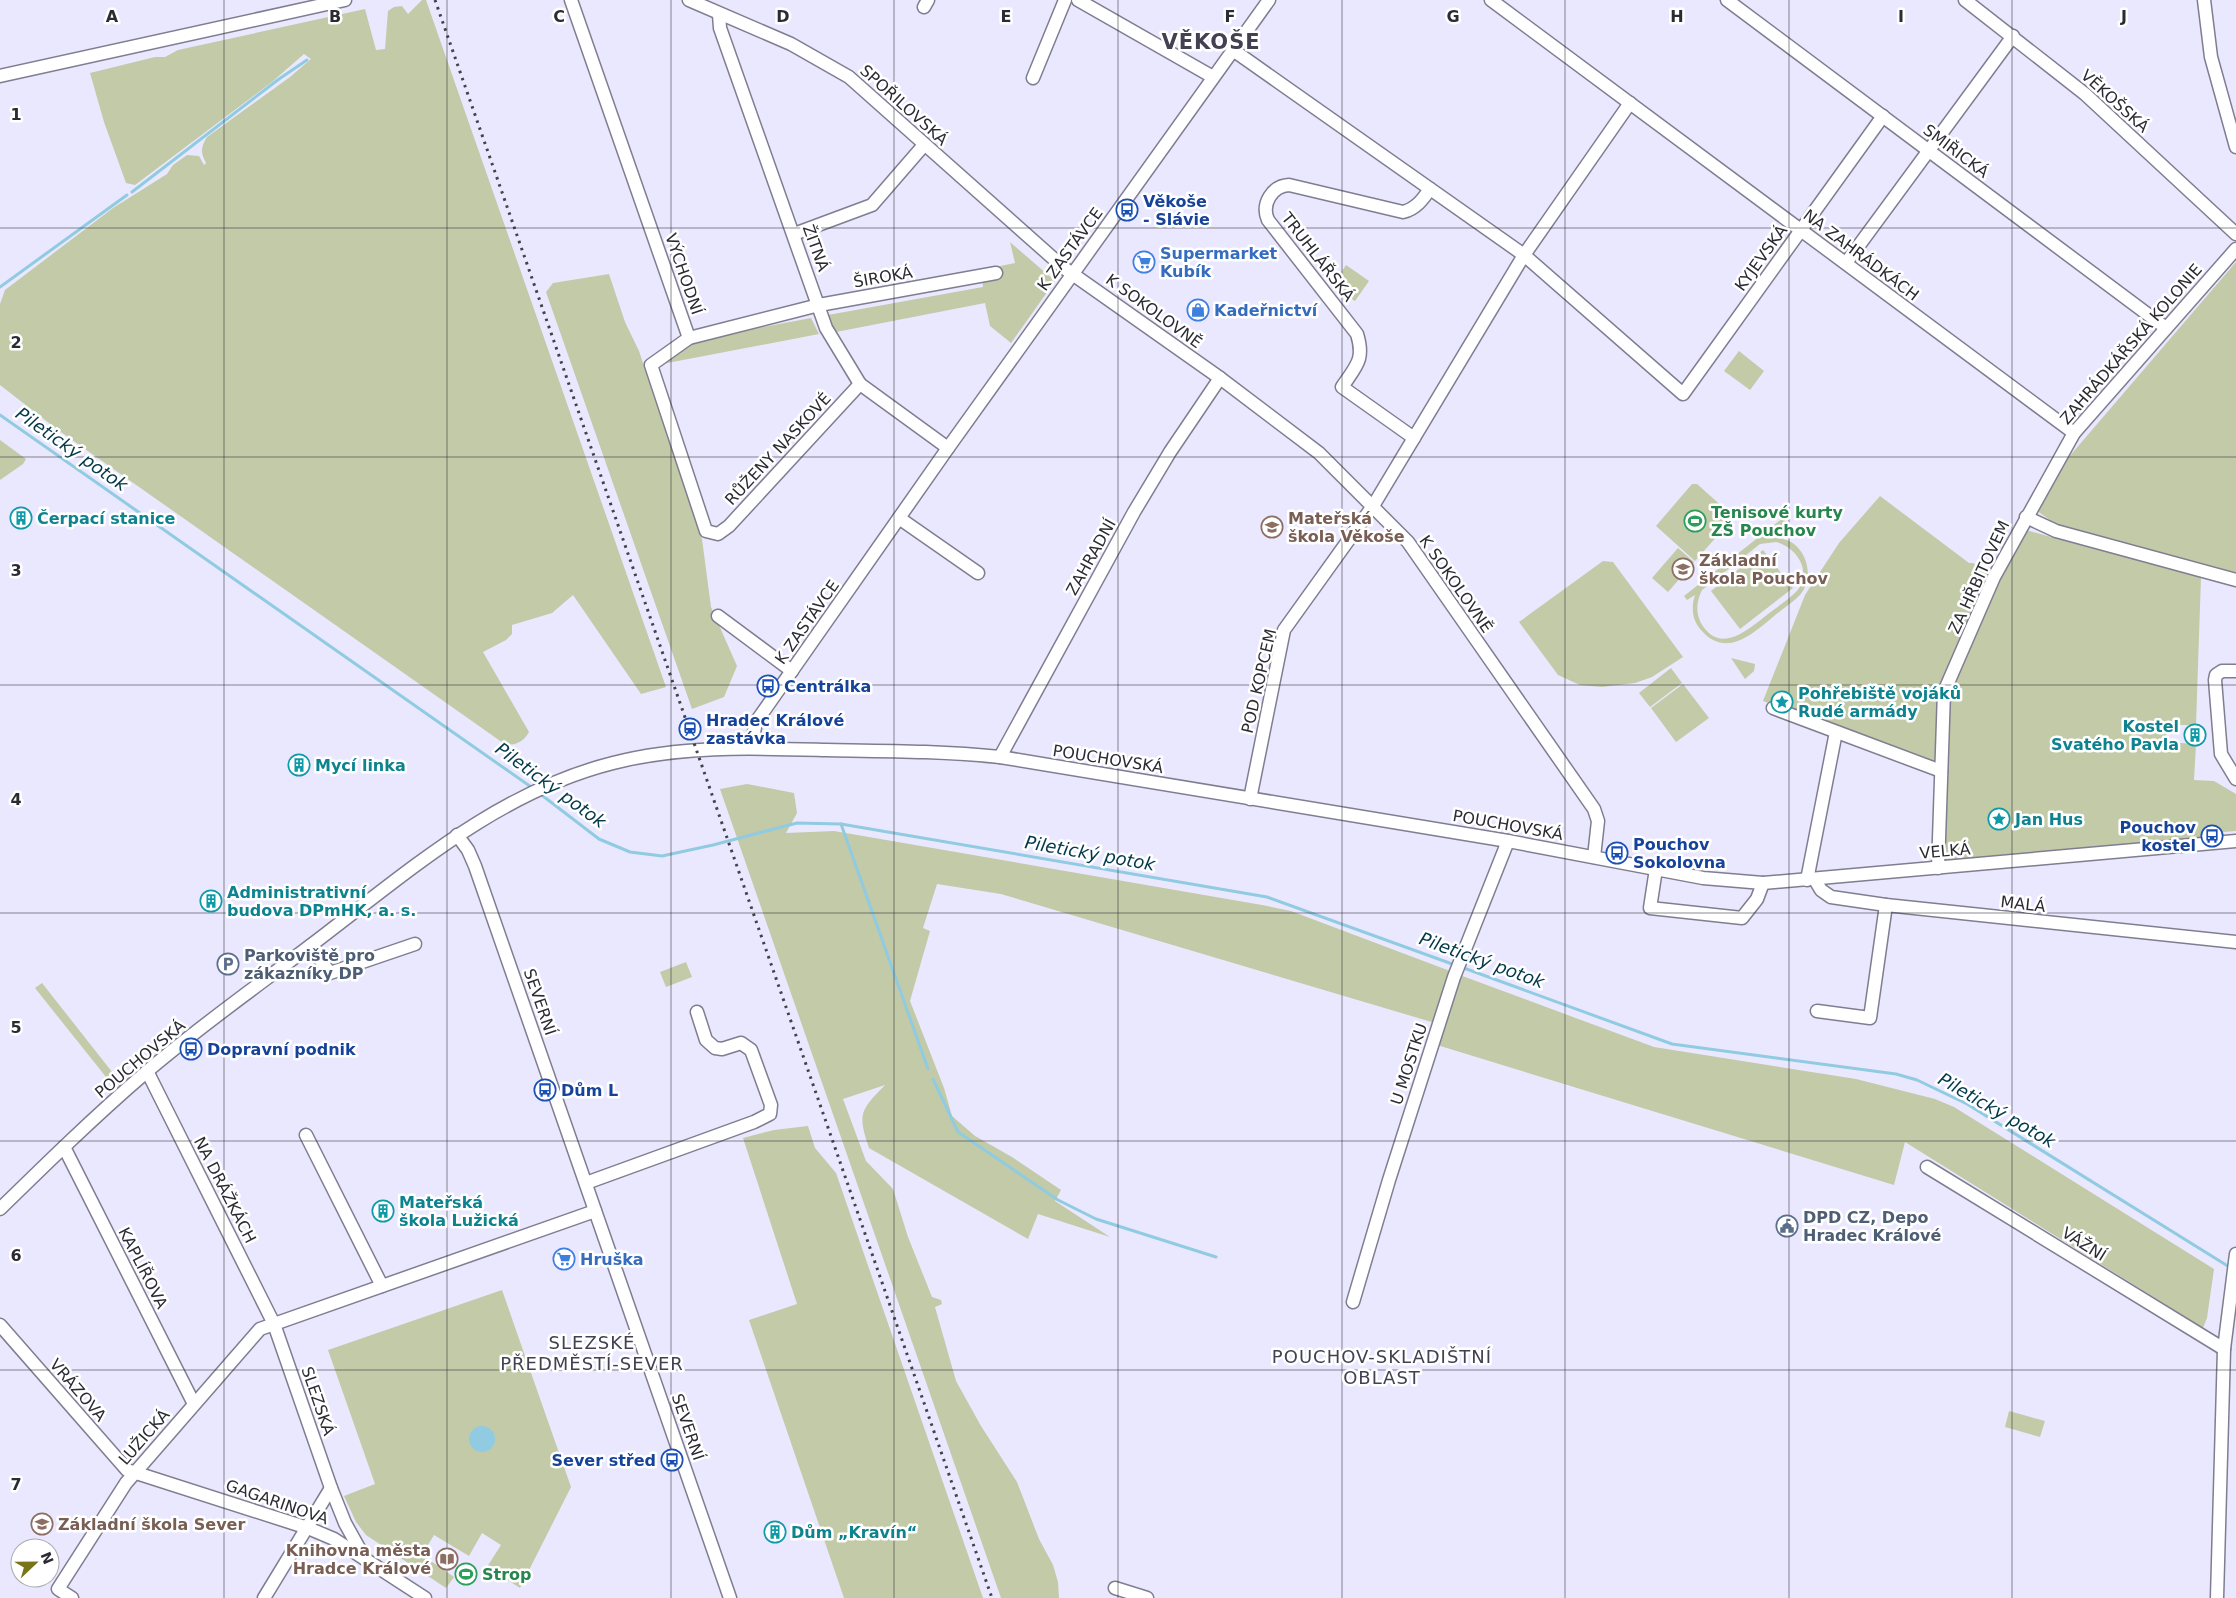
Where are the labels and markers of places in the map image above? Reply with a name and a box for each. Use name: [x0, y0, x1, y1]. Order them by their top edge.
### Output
place label: Věkoše - Slávie: [1143, 192, 1210, 229]
bus stop icon: Věkoše - Slávie: [1115, 198, 1139, 222]
place label: Supermarket Kubík: [1160, 244, 1278, 281]
supermarket icon: Supermarket Kubík: [1132, 250, 1156, 274]
shop icon: Kadeřnictví: [1186, 298, 1210, 322]
place label: Kadeřnictví: [1214, 301, 1319, 320]
place label: Tenisové kurty ZŠ Pouchov: [1711, 503, 1843, 540]
building icon: Čerpací stanice: [9, 506, 33, 530]
place label: Čerpací stanice: [37, 509, 176, 528]
place label: Mateřská škola Věkoše: [1288, 509, 1405, 546]
sports icon: Tenisové kurty ZŠ Pouchov: [1683, 509, 1707, 533]
school or university icon: Mateřská škola Věkoše: [1260, 515, 1284, 539]
place label: Základní škola Pouchov: [1699, 551, 1829, 588]
school or university icon: Základní škola Pouchov: [1671, 557, 1695, 581]
bus stop icon: Centrálka: [756, 674, 780, 698]
place label: Centrálka: [784, 677, 871, 696]
place label: Pohřebiště vojáků Rudé armády: [1798, 684, 1961, 721]
place icon: Pohřebiště vojáků Rudé armády: [1770, 690, 1794, 714]
place label: Hradec Králové zastávka: [706, 711, 844, 748]
station icon: Hradec Králové zastávka: [678, 717, 702, 741]
place label: Kostel Svatého Pavla: [2051, 717, 2179, 754]
building icon: Kostel Svatého Pavla: [2183, 723, 2207, 747]
building icon: Mycí linka: [287, 753, 311, 777]
place label: Mycí linka: [315, 756, 406, 775]
place icon: Jan Hus: [1987, 807, 2011, 831]
place label: Jan Hus: [2014, 810, 2083, 829]
place label: Pouchov kostel: [2120, 818, 2197, 855]
bus stop icon: Pouchov kostel: [2200, 824, 2224, 848]
place label: Pouchov Sokolovna: [1633, 835, 1726, 872]
bus stop icon: Pouchov Sokolovna: [1605, 841, 1629, 865]
place label: Administrativní budova DPmHK, a. s.: [227, 883, 416, 920]
building icon: Administrativní budova DPmHK, a. s.: [199, 889, 223, 913]
place label: Parkoviště pro zákazníky DP: [244, 946, 375, 983]
parking icon: Parkoviště pro zákazníky DP: [216, 952, 240, 976]
bus stop icon: Dopravní podnik: [179, 1037, 203, 1061]
place label: Dopravní podnik: [207, 1040, 356, 1059]
bus stop icon: Dům L: [533, 1078, 557, 1102]
place label: Dům L: [561, 1081, 618, 1100]
place label: Mateřská škola Lužická: [399, 1193, 519, 1230]
building icon: Mateřská škola Lužická: [371, 1199, 395, 1223]
place label: DPD CZ, Depo Hradec Králové: [1803, 1208, 1941, 1245]
public building icon: DPD CZ, Depo Hradec Králové: [1775, 1214, 1799, 1238]
supermarket icon: Hruška: [552, 1247, 576, 1271]
place label: Hruška: [580, 1250, 644, 1269]
bus stop icon: Sever střed: [660, 1448, 684, 1472]
place label: Sever střed: [552, 1451, 656, 1470]
school or university icon: Základní škola Sever: [30, 1512, 54, 1536]
place label: Základní škola Sever: [58, 1515, 245, 1534]
building icon: Dům „Kravín“: [763, 1520, 787, 1544]
place label: Dům „Kravín“: [791, 1523, 917, 1542]
place label: Knihovna města Hradce Králové: [286, 1541, 431, 1578]
library icon: Knihovna města Hradce Králové: [435, 1547, 459, 1571]
sports icon: Strop: [454, 1562, 478, 1586]
place label: Strop: [482, 1565, 532, 1584]

